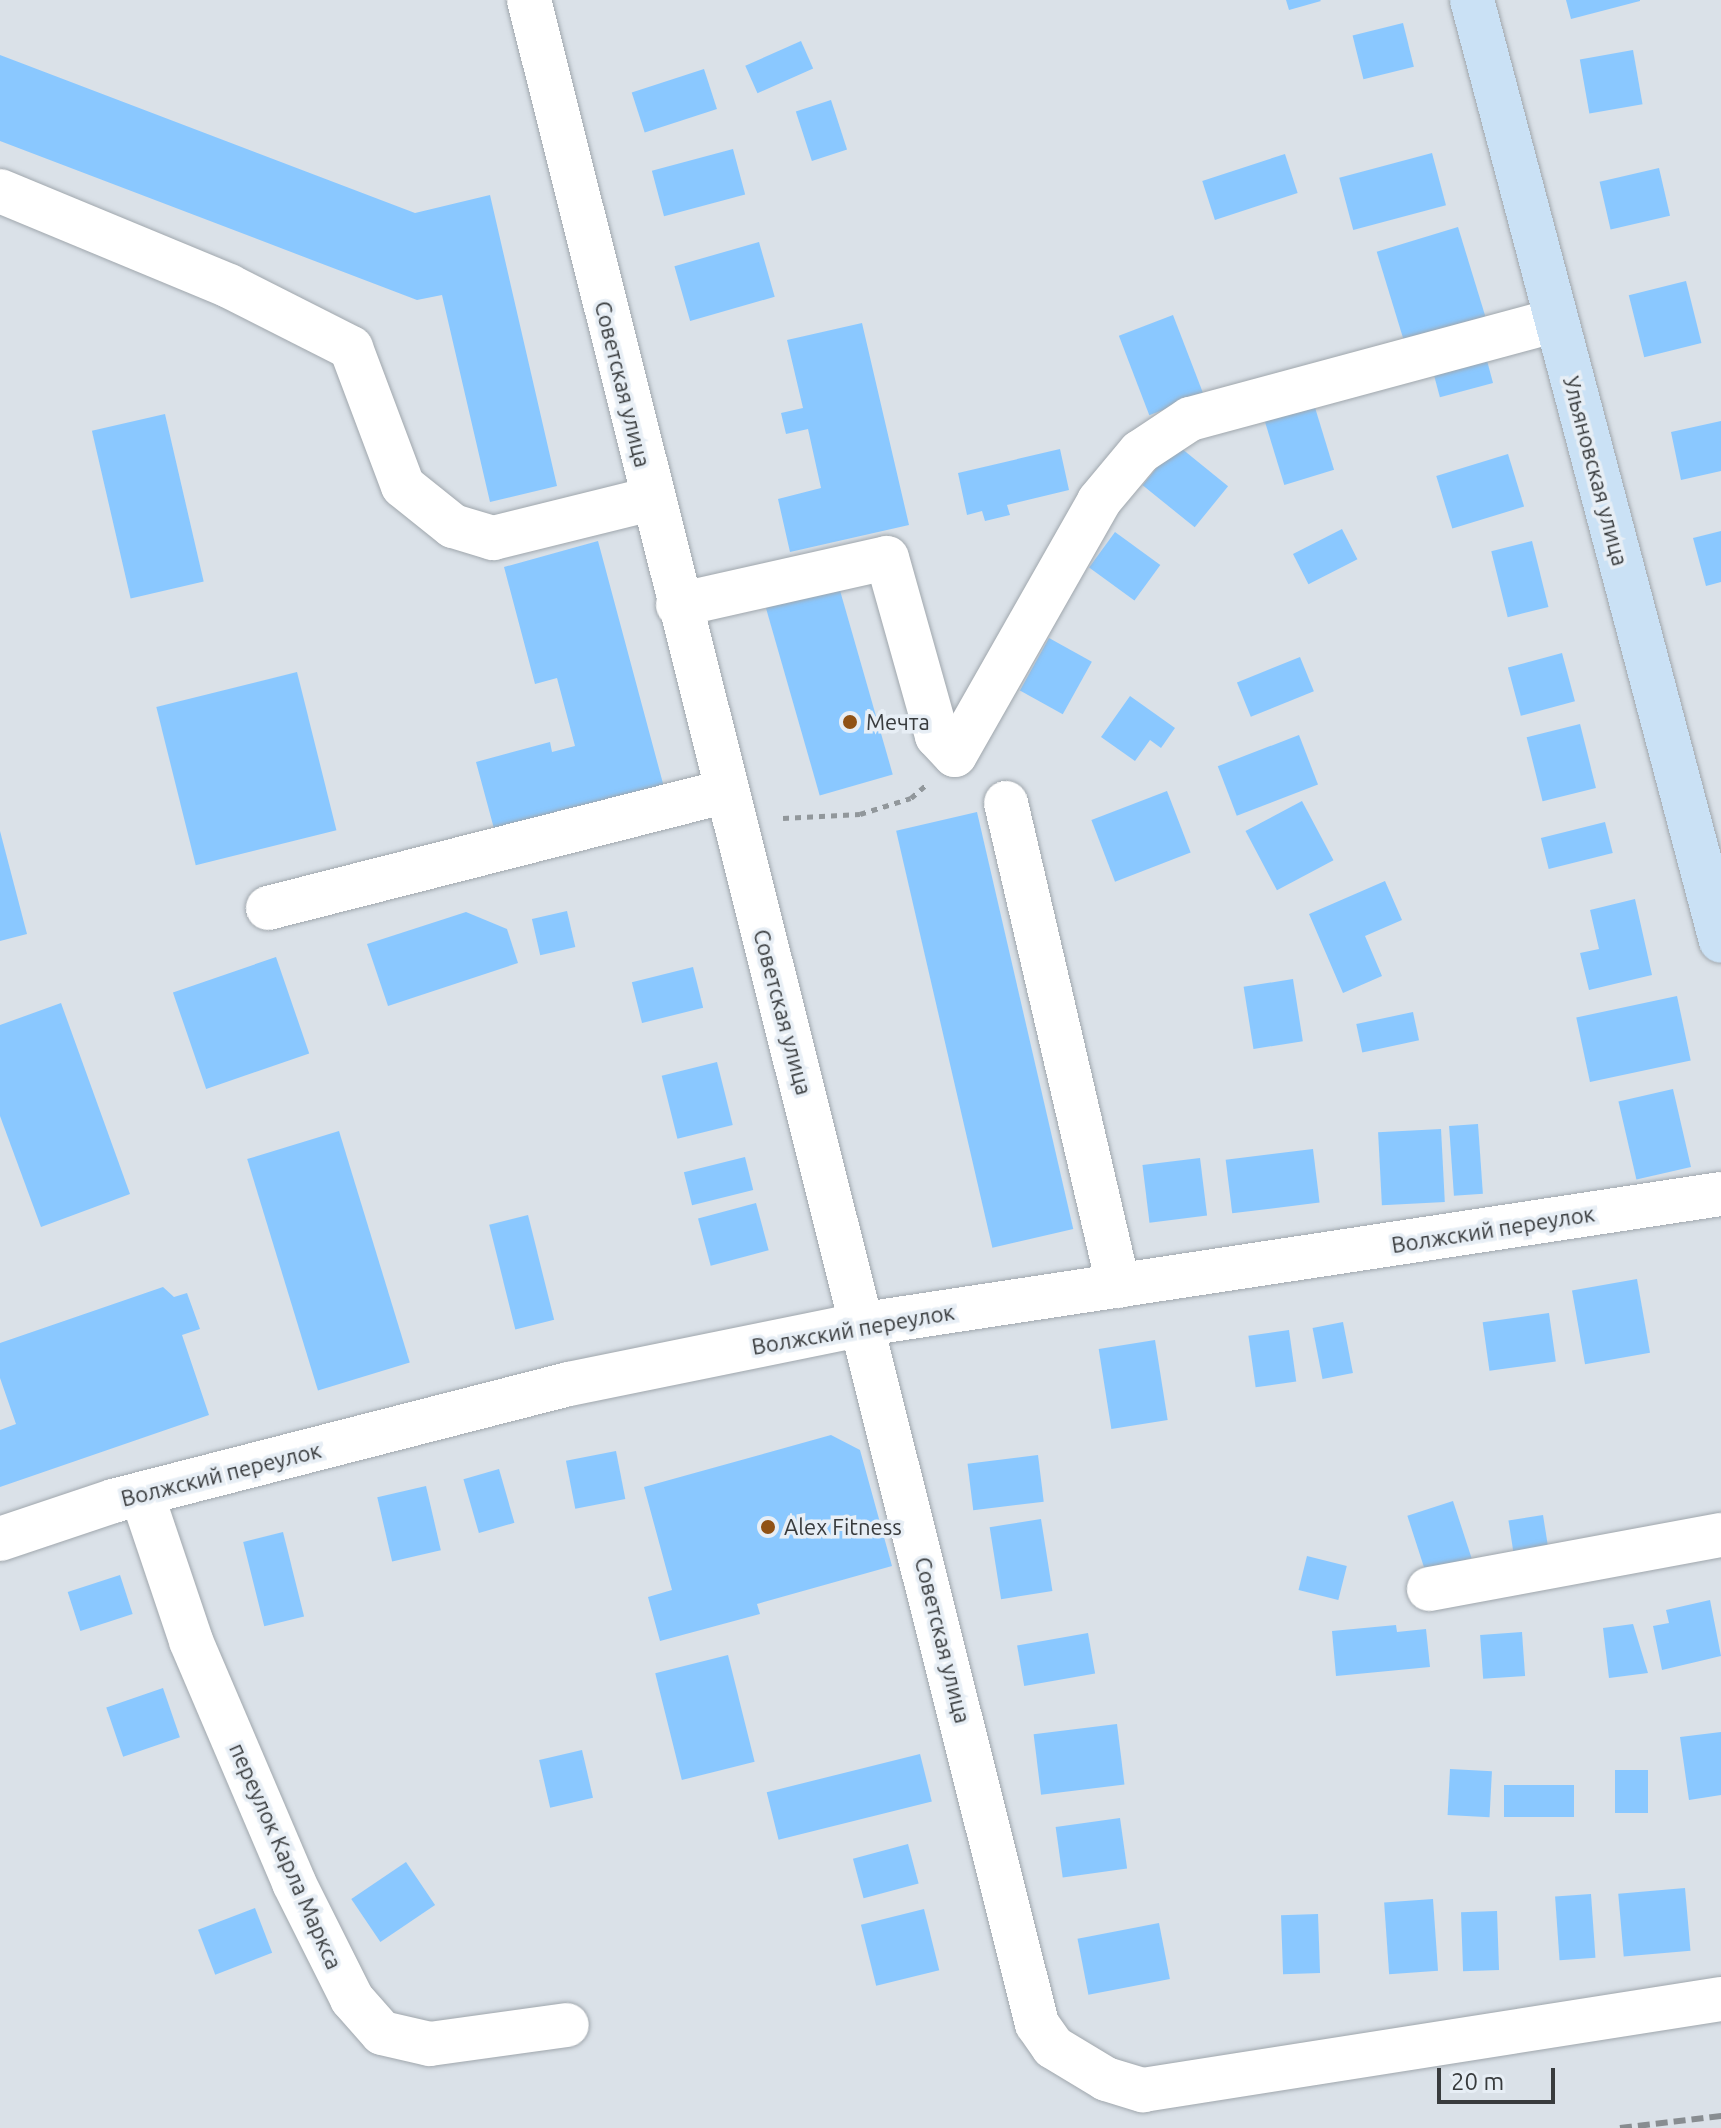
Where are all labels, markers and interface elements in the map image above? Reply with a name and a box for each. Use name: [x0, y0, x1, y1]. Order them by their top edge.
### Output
street label: Советская улица: [590, 298, 656, 470]
street label: Ульяновская улица: [1558, 373, 1634, 569]
place label: Мечта: [866, 709, 930, 735]
marker: Мечта: [841, 713, 859, 731]
street label: Советская улица: [748, 926, 818, 1098]
street label: Волжский переулок: [1389, 1200, 1597, 1258]
street label: Волжский переулок: [750, 1298, 956, 1360]
street label: Волжский переулок: [118, 1436, 324, 1512]
place label: Alex Fitness: [784, 1514, 902, 1540]
marker: Alex Fitness: [759, 1518, 777, 1536]
street label: Советская улица: [910, 1554, 976, 1726]
street label: переулок Карла Маркса: [224, 1739, 348, 1973]
scale bar: [1441, 2052, 1559, 2102]
text: 20 m: [1451, 2068, 1504, 2095]

